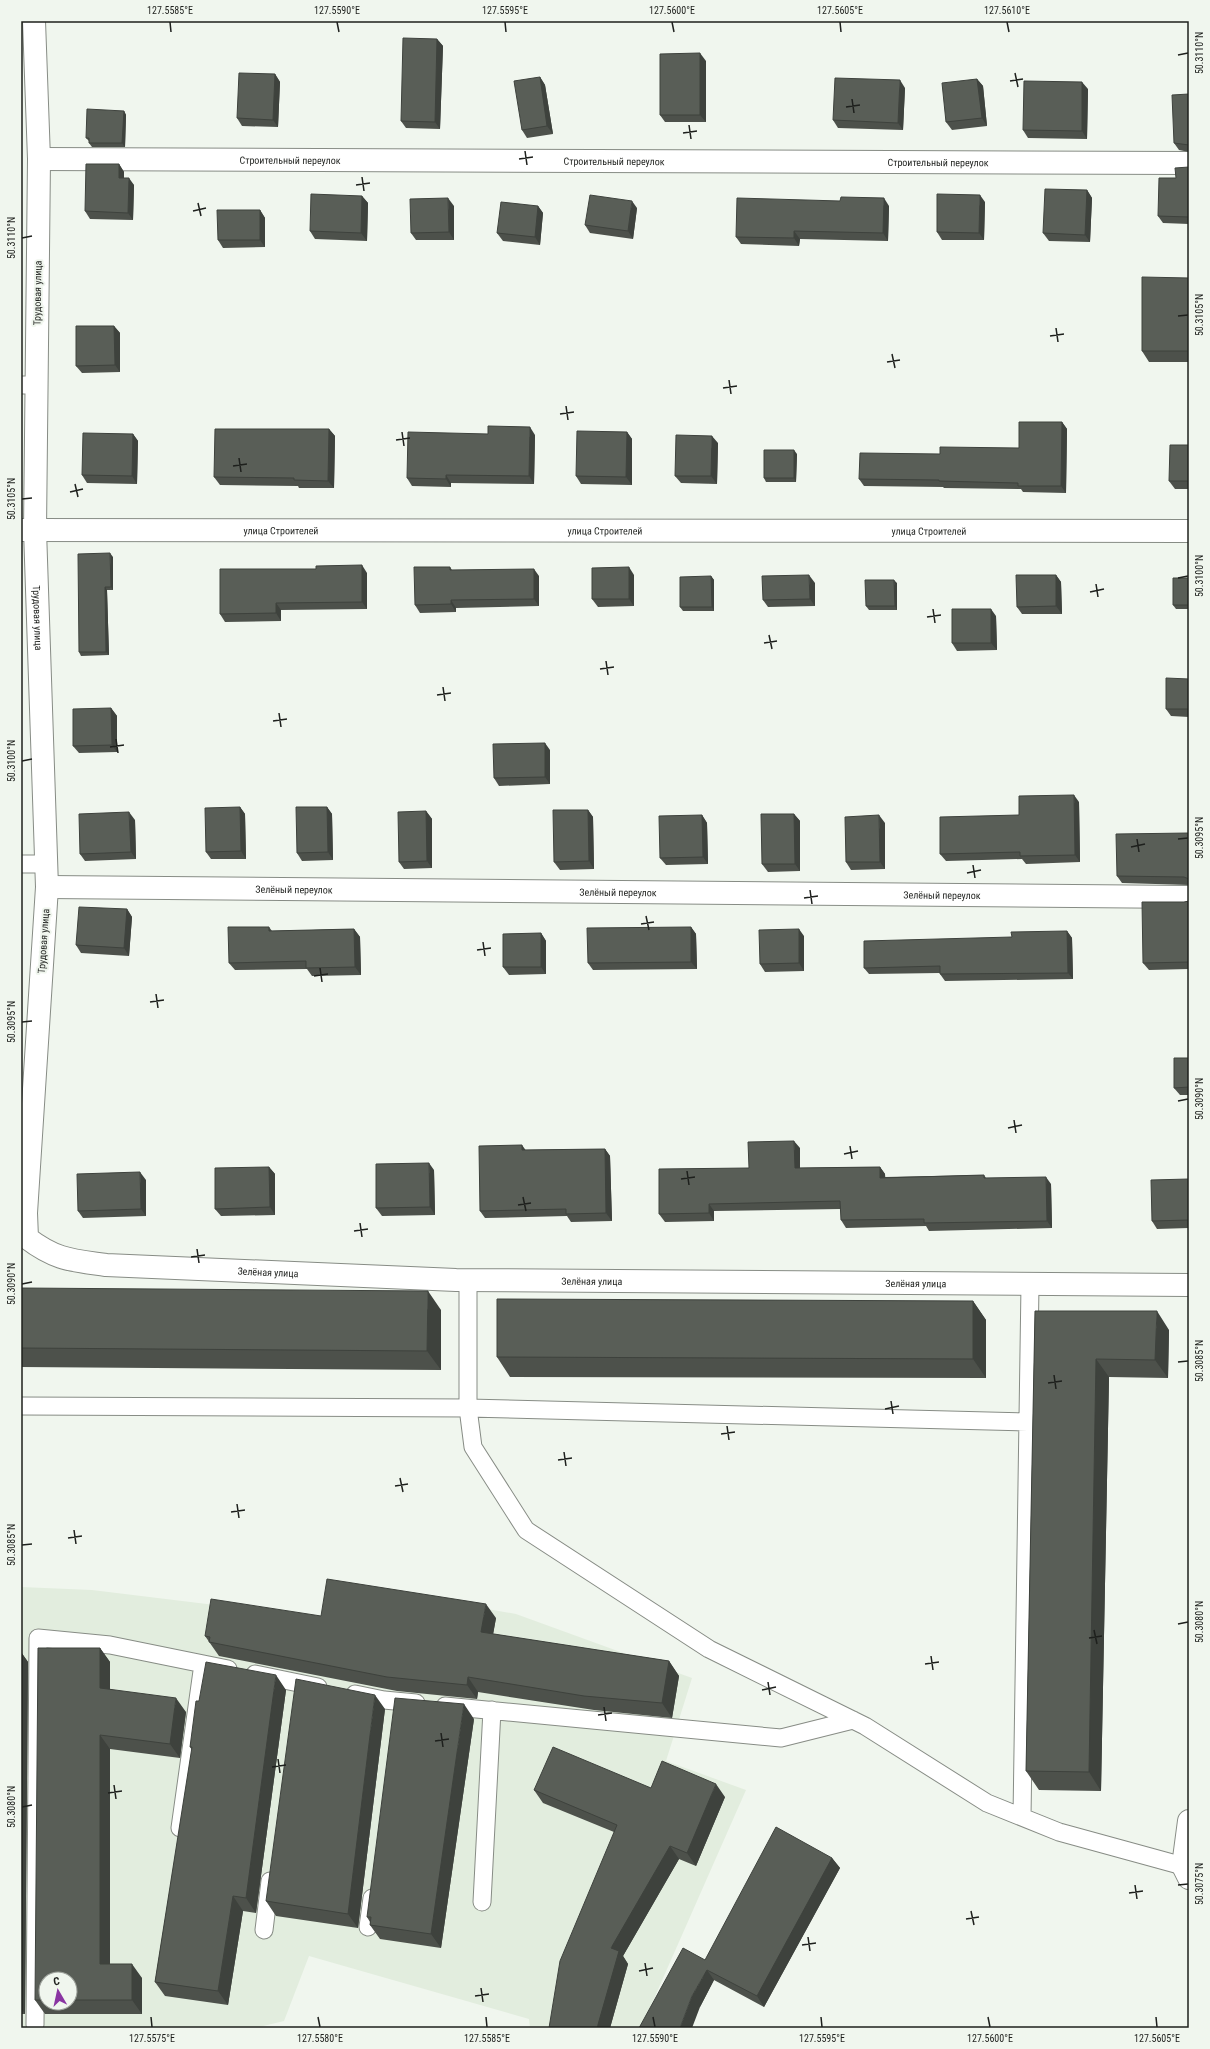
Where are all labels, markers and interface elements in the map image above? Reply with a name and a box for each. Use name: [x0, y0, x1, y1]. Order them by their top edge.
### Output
text: 127.5585°E: [147, 5, 193, 16]
text: 127.5590°E: [314, 5, 360, 16]
text: 127.5595°E: [482, 5, 528, 16]
text: 127.5600°E: [649, 5, 695, 16]
text: 127.5605°E: [817, 5, 863, 16]
text: 127.5610°E: [984, 5, 1030, 16]
text: 50.3110°N: [1194, 32, 1205, 74]
street label: Строительный переулок: [239, 155, 341, 166]
street label: Строительный переулок: [563, 156, 665, 167]
street label: Строительный переулок: [887, 157, 989, 168]
text: 50.3110°N: [6, 217, 17, 259]
street label: Трудовая улица: [31, 260, 44, 326]
text: 50.3105°N: [1194, 294, 1205, 336]
text: 50.3105°N: [6, 478, 17, 520]
street label: улица Строителей: [244, 525, 318, 536]
street label: улица Строителей: [568, 525, 642, 537]
street label: улица Строителей: [892, 526, 966, 537]
text: 50.3100°N: [1194, 555, 1205, 597]
street label: Трудовая улица: [31, 585, 44, 651]
text: 50.3100°N: [6, 740, 17, 782]
text: 50.3095°N: [1194, 817, 1205, 859]
street label: Зелёный переулок: [255, 884, 333, 896]
street label: Зелёный переулок: [579, 887, 657, 898]
street label: Зелёный переулок: [903, 889, 981, 901]
street label: Трудовая улица: [36, 908, 51, 974]
text: 50.3095°N: [6, 1001, 17, 1043]
text: 50.3090°N: [1194, 1078, 1205, 1120]
text: 50.3090°N: [6, 1263, 17, 1305]
street label: Зелёная улица: [237, 1266, 299, 1279]
street label: Зелёная улица: [561, 1276, 623, 1287]
street label: Зелёная улица: [885, 1278, 946, 1289]
text: 50.3085°N: [1194, 1340, 1205, 1382]
text: 50.3085°N: [6, 1524, 17, 1566]
text: 50.3080°N: [1194, 1601, 1205, 1643]
text: 50.3080°N: [6, 1786, 17, 1828]
text: 50.3075°N: [1194, 1863, 1205, 1905]
north arrow: [38, 1971, 78, 2011]
text: С: [52, 1975, 61, 1989]
text: 127.5575°E: [129, 2033, 175, 2044]
text: 127.5580°E: [297, 2033, 343, 2044]
text: 127.5585°E: [464, 2033, 510, 2044]
text: 127.5590°E: [632, 2033, 678, 2044]
text: 127.5595°E: [799, 2033, 845, 2044]
text: 127.5600°E: [967, 2033, 1013, 2044]
text: 127.5605°E: [1134, 2033, 1180, 2044]

